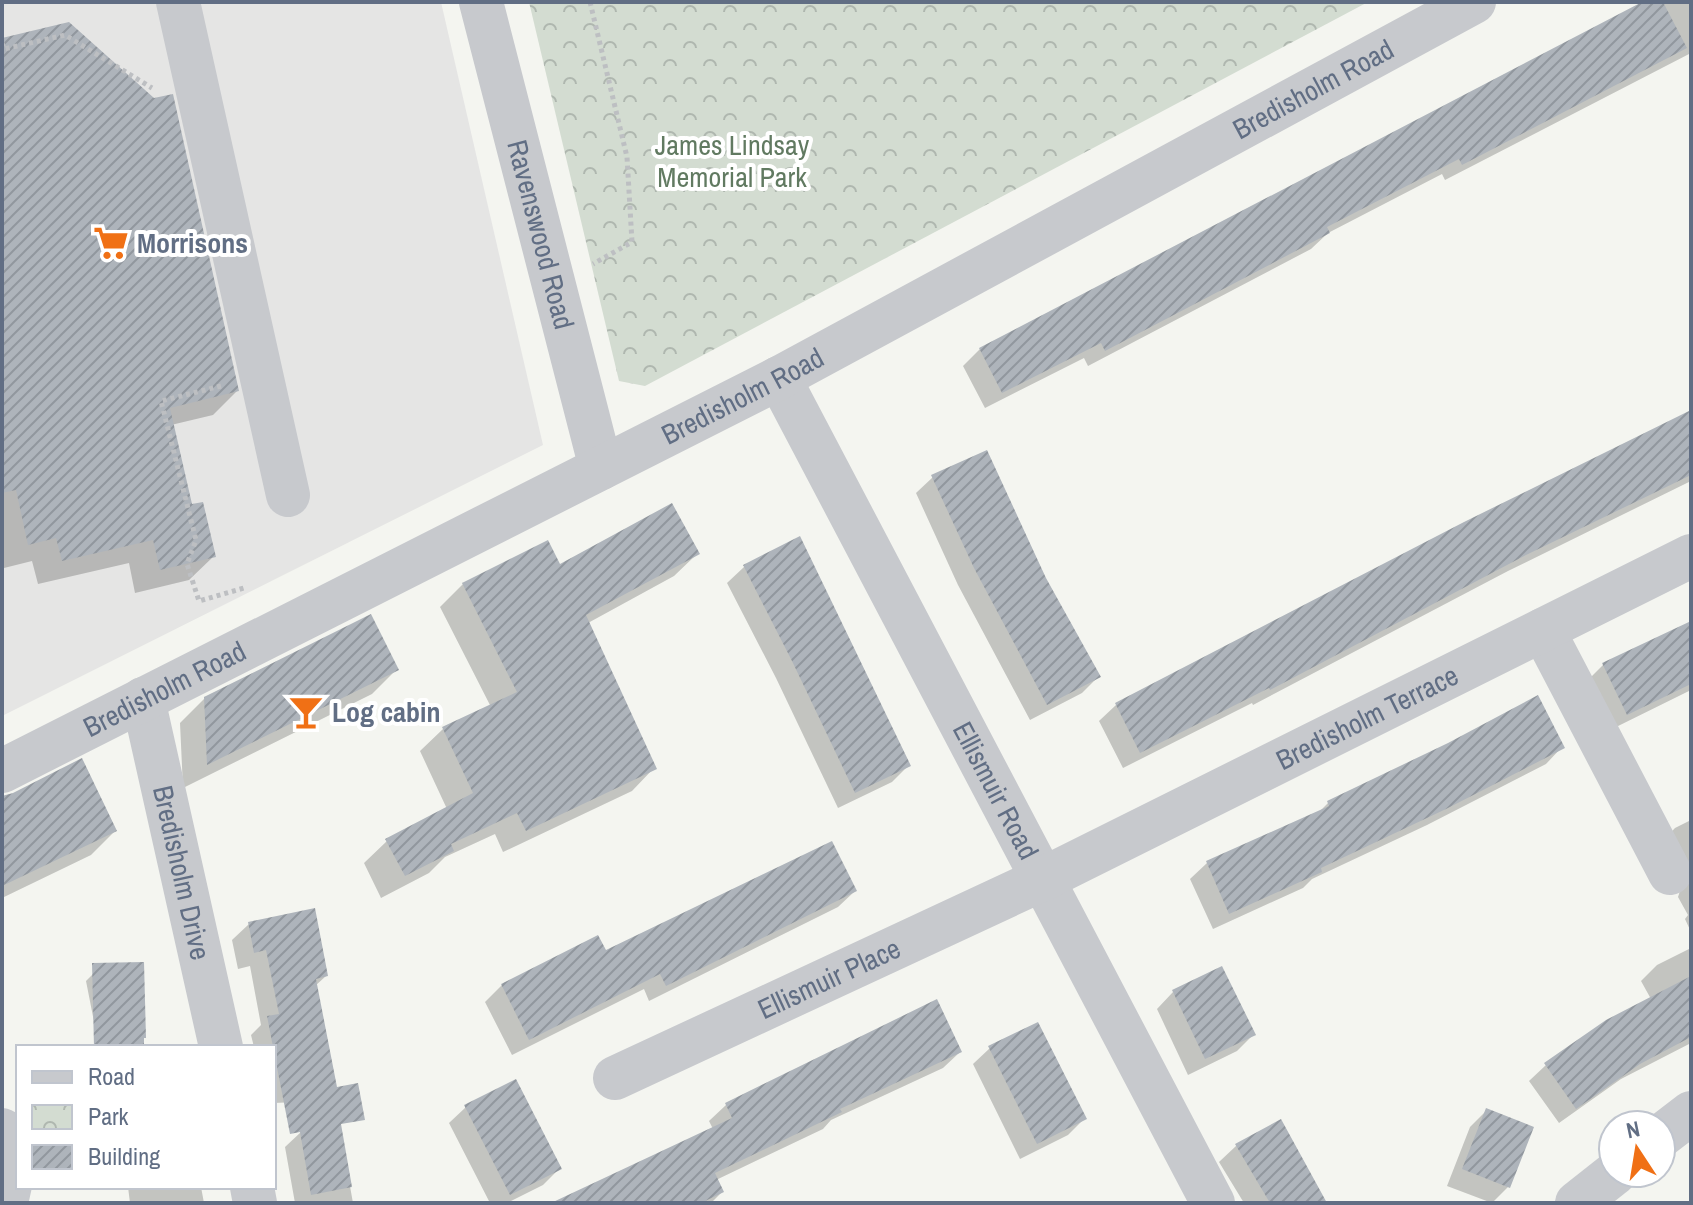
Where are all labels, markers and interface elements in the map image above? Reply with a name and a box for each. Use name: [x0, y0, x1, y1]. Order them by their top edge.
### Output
street label: Bredisholm Road: [1226, 30, 1400, 148]
park label: James Lindsay Memorial Park: [655, 126, 810, 196]
street label: Ravenswood Road: [498, 136, 583, 333]
supermarket icon: Morrisons: [92, 224, 130, 262]
place label: Morrisons: [137, 224, 248, 262]
street label: Bredisholm Road: [655, 338, 830, 453]
street label: Bredisholm Road: [77, 632, 252, 746]
street label: Bredisholm Terrace: [1270, 656, 1464, 779]
bar icon: Log cabin: [287, 693, 325, 731]
place label: Log cabin: [332, 693, 440, 731]
street label: Ellismuir Road: [944, 715, 1048, 866]
street label: Bredisholm Drive: [144, 782, 220, 963]
street label: Ellismuir Place: [752, 929, 906, 1028]
legend: [16, 1045, 276, 1189]
text: Road: [88, 1060, 135, 1092]
text: Park: [88, 1100, 129, 1132]
north arrow: [1597, 1109, 1677, 1189]
text: N: [1623, 1113, 1642, 1145]
text: Building: [88, 1140, 160, 1172]

